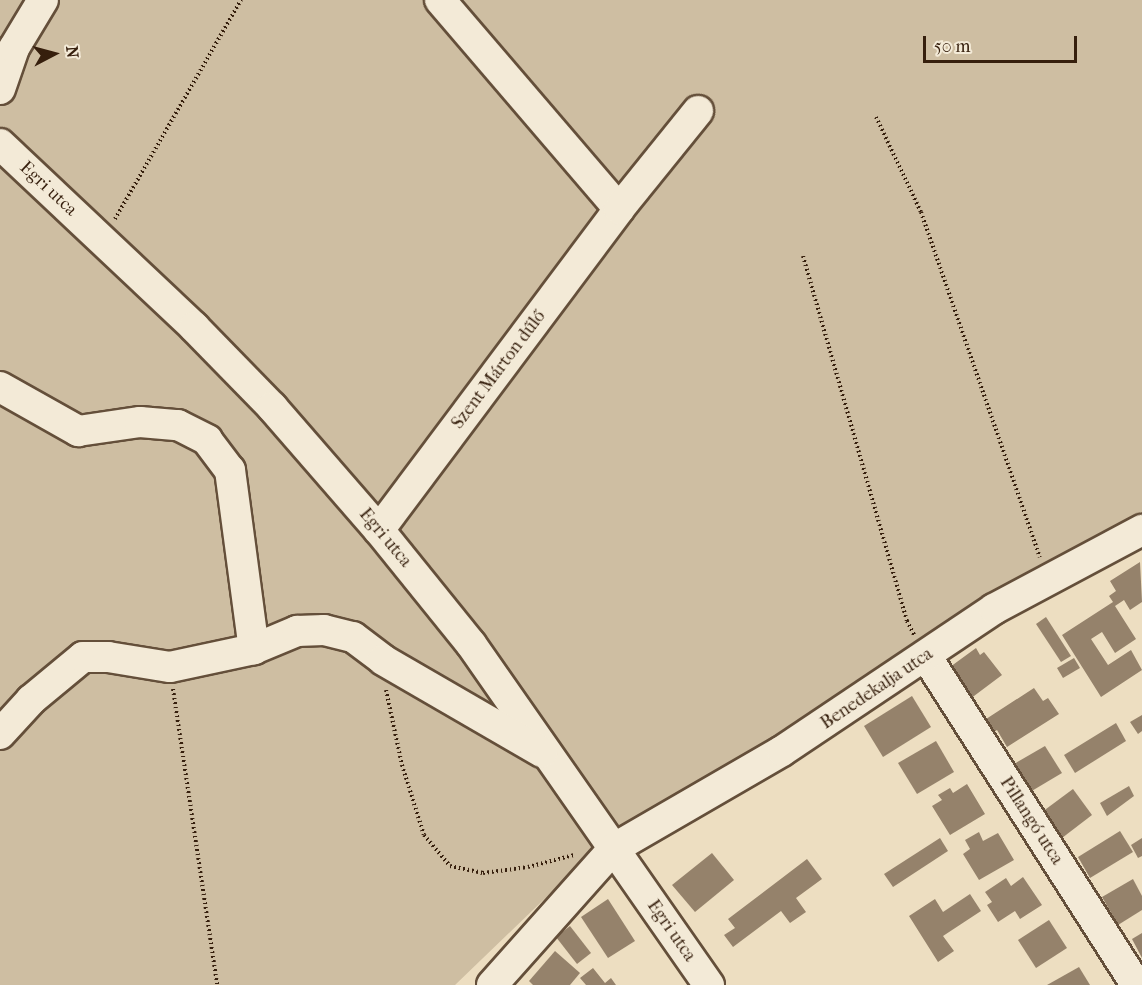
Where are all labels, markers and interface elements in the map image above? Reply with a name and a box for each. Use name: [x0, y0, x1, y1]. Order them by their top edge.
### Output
north arrow: [24, 24, 84, 84]
scale bar: [926, 24, 1080, 62]
text: 50 m: [934, 36, 970, 57]
text: N: [62, 45, 82, 59]
street label: Egri utca: [15, 157, 81, 221]
street label: Szent Márton dűlő: [447, 306, 551, 434]
street label: Egri utca: [354, 504, 416, 572]
street label: Benedekalja utca: [817, 644, 937, 734]
street label: Pillangó utca: [995, 773, 1067, 869]
street label: Egri utca: [642, 896, 700, 966]

